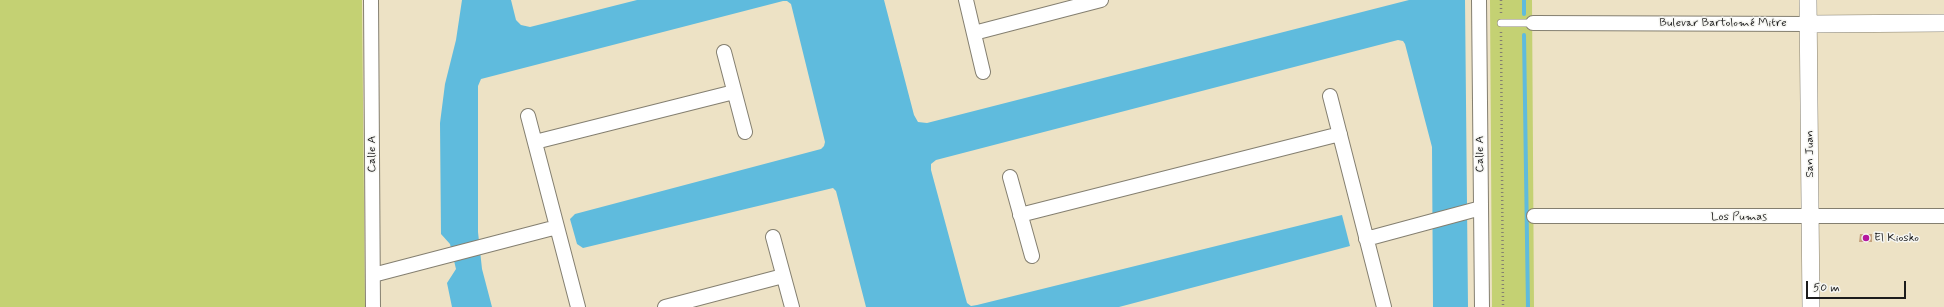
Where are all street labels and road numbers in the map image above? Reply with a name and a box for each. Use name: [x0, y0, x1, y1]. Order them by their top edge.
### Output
street label: Bulevar Bartolomé Mitre: [1659, 16, 1787, 30]
street label: San Juan: [1803, 130, 1817, 178]
street label: Calle A: [365, 136, 379, 172]
street label: Calle A: [1473, 136, 1487, 172]
street label: Los Pumas: [1711, 210, 1767, 224]

